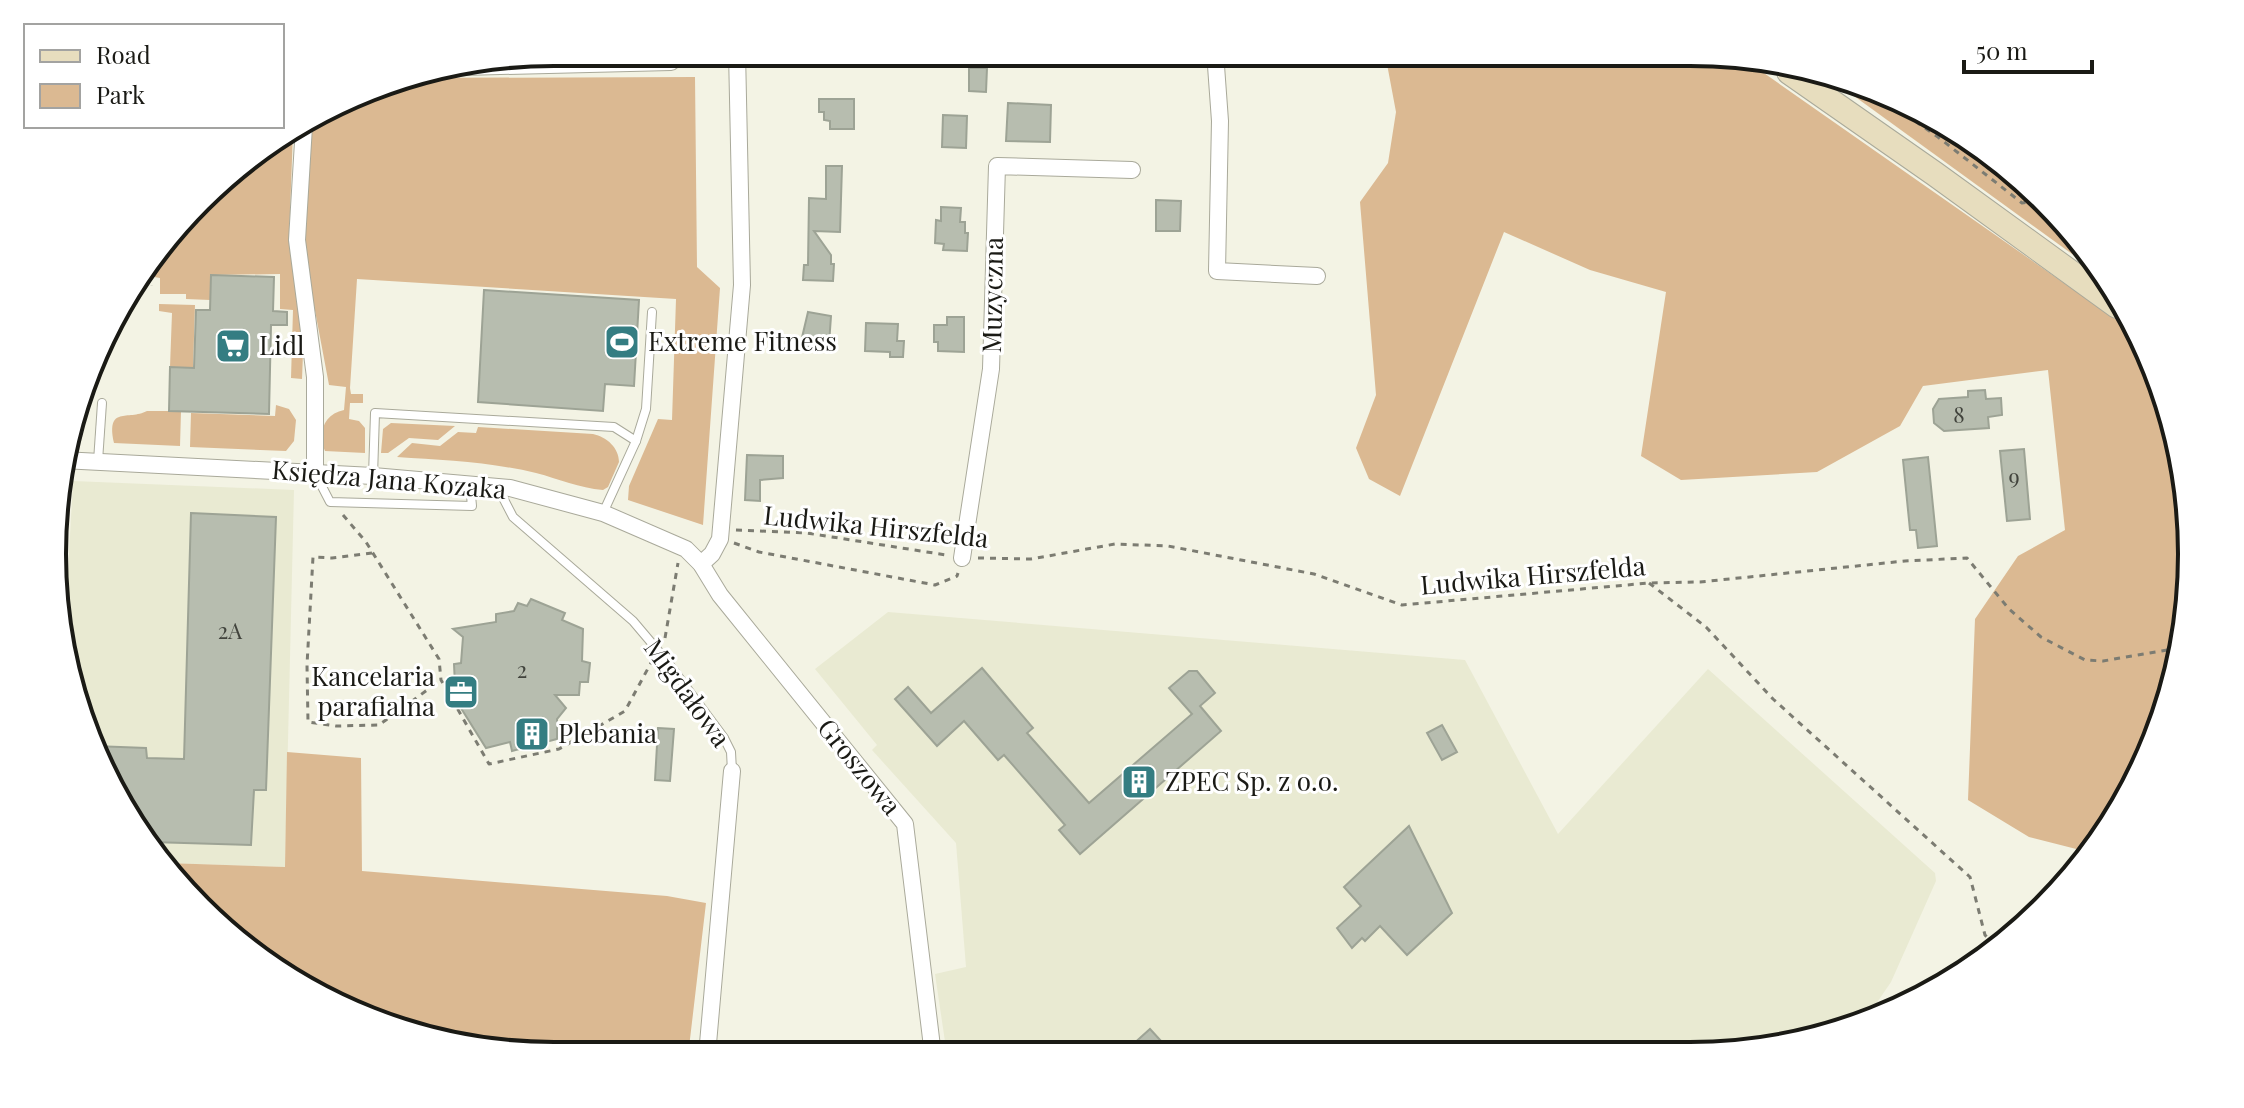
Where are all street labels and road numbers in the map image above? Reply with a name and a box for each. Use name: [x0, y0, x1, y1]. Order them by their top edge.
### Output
street label: Muzyczna: [973, 237, 1010, 353]
street label: Księdza Jana Kozaka: [271, 451, 508, 506]
street label: Ludwika Hirszfelda: [762, 496, 990, 555]
street label: Ludwika Hirszfelda: [1419, 547, 1647, 602]
street label: Migdałowa: [637, 631, 739, 753]
street label: Groszowa: [811, 711, 910, 822]

